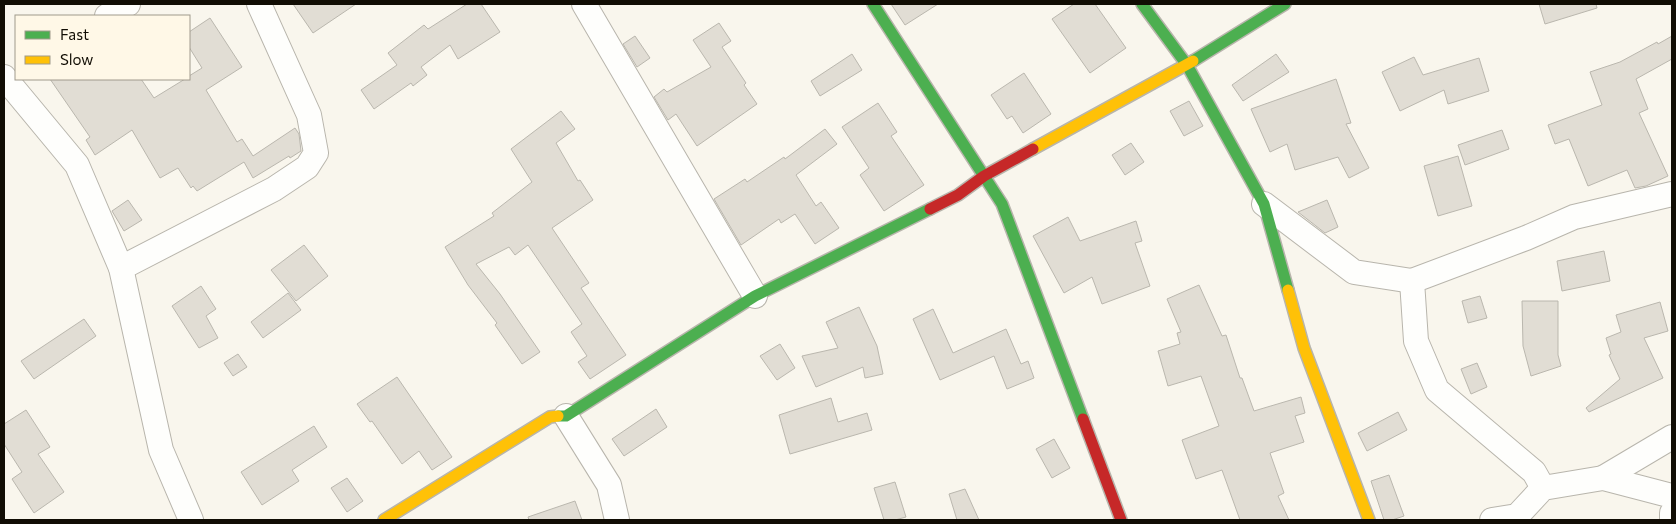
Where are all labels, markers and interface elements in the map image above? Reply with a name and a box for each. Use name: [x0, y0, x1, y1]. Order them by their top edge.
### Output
legend: [15, 15, 190, 80]
text: Fast: [60, 25, 89, 43]
text: Slow: [60, 50, 93, 68]

